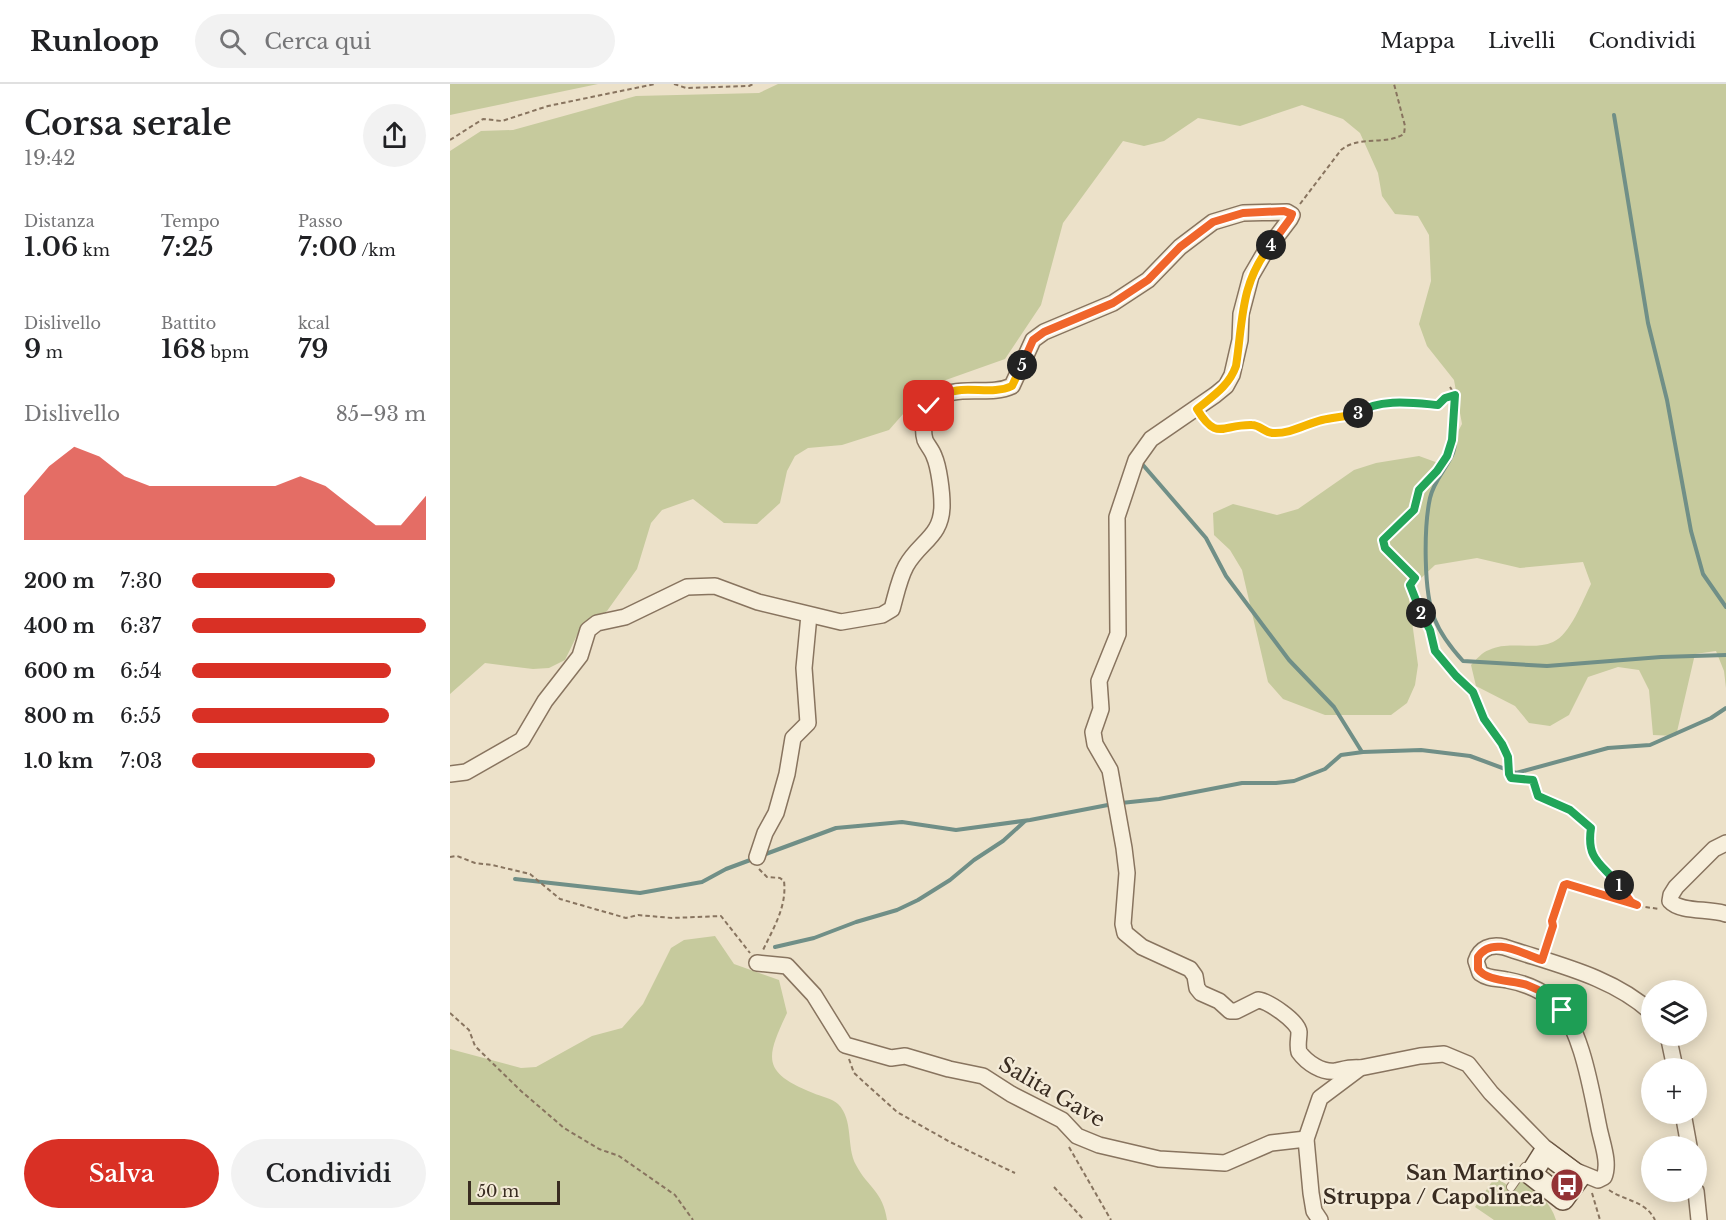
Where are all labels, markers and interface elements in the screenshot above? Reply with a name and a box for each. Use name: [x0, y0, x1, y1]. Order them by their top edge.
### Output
search box: [195, 14, 615, 68]
text: Runloop: [30, 24, 159, 59]
icon: search: [216, 25, 249, 58]
text: Cerca qui: [264, 28, 371, 55]
text: Mappa: [1380, 28, 1455, 54]
text: Livelli: [1488, 28, 1555, 54]
text: Condividi: [1588, 28, 1696, 54]
text: Corsa serale: [24, 103, 232, 144]
button: share: [363, 104, 426, 167]
text: 19:42: [24, 146, 76, 170]
text: Distanza: [24, 211, 95, 231]
text: Tempo: [161, 211, 220, 231]
text: Passo: [298, 211, 343, 231]
pin: 4: [1256, 230, 1286, 260]
text: 1.06: [24, 231, 78, 263]
text: 7:25: [161, 231, 214, 263]
text: 7:00: [298, 231, 357, 263]
text: 4: [1266, 235, 1276, 255]
text: km: [78, 240, 110, 260]
text: /km: [357, 240, 396, 260]
text: Dislivello: [24, 313, 101, 333]
text: Battito: [161, 313, 216, 333]
text: kcal: [298, 313, 330, 333]
text: 9: [24, 333, 41, 365]
text: 168: [161, 333, 206, 365]
text: 79: [298, 333, 329, 365]
text: m: [41, 342, 63, 362]
text: bpm: [206, 342, 249, 362]
pin: 5: [1007, 350, 1037, 380]
text: 5: [1017, 355, 1027, 375]
pin: [903, 380, 954, 431]
icon: check: [912, 389, 945, 422]
pin: 3: [1343, 398, 1373, 428]
text: Dislivello: [24, 402, 120, 426]
text: 85–93 m: [336, 402, 426, 426]
text: 3: [1353, 403, 1363, 423]
text: 200 m: [24, 569, 95, 593]
text: 7:30: [120, 569, 162, 593]
pin: 2: [1406, 598, 1436, 628]
text: 2: [1416, 603, 1426, 623]
text: 400 m: [24, 614, 95, 638]
text: 6:37: [120, 614, 161, 638]
text: 600 m: [24, 659, 95, 683]
text: 6:54: [120, 659, 162, 683]
text: 800 m: [24, 704, 94, 728]
text: 6:55: [120, 704, 161, 728]
text: 1.0 km: [24, 749, 93, 773]
text: 7:03: [120, 749, 162, 773]
pin: 1: [1604, 870, 1634, 900]
text: 1: [1616, 875, 1622, 895]
map controls: [1641, 980, 1707, 1202]
button: layers: [1641, 980, 1707, 1046]
pin: [1536, 984, 1587, 1035]
icon: arrive: [1545, 993, 1578, 1026]
street label: Salita Gave: [994, 1051, 1110, 1133]
button: +: [1641, 1058, 1707, 1124]
button: −: [1641, 1136, 1707, 1202]
button: Salva: [24, 1139, 219, 1208]
button: Condividi: [231, 1139, 426, 1208]
place label: San Martino Struppa / Capolinea: [1323, 1160, 1544, 1210]
bus stop icon: San Martino Struppa / Capolinea: [1549, 1167, 1585, 1203]
scale bar: [468, 1178, 560, 1206]
text: 50 m: [477, 1181, 519, 1201]

